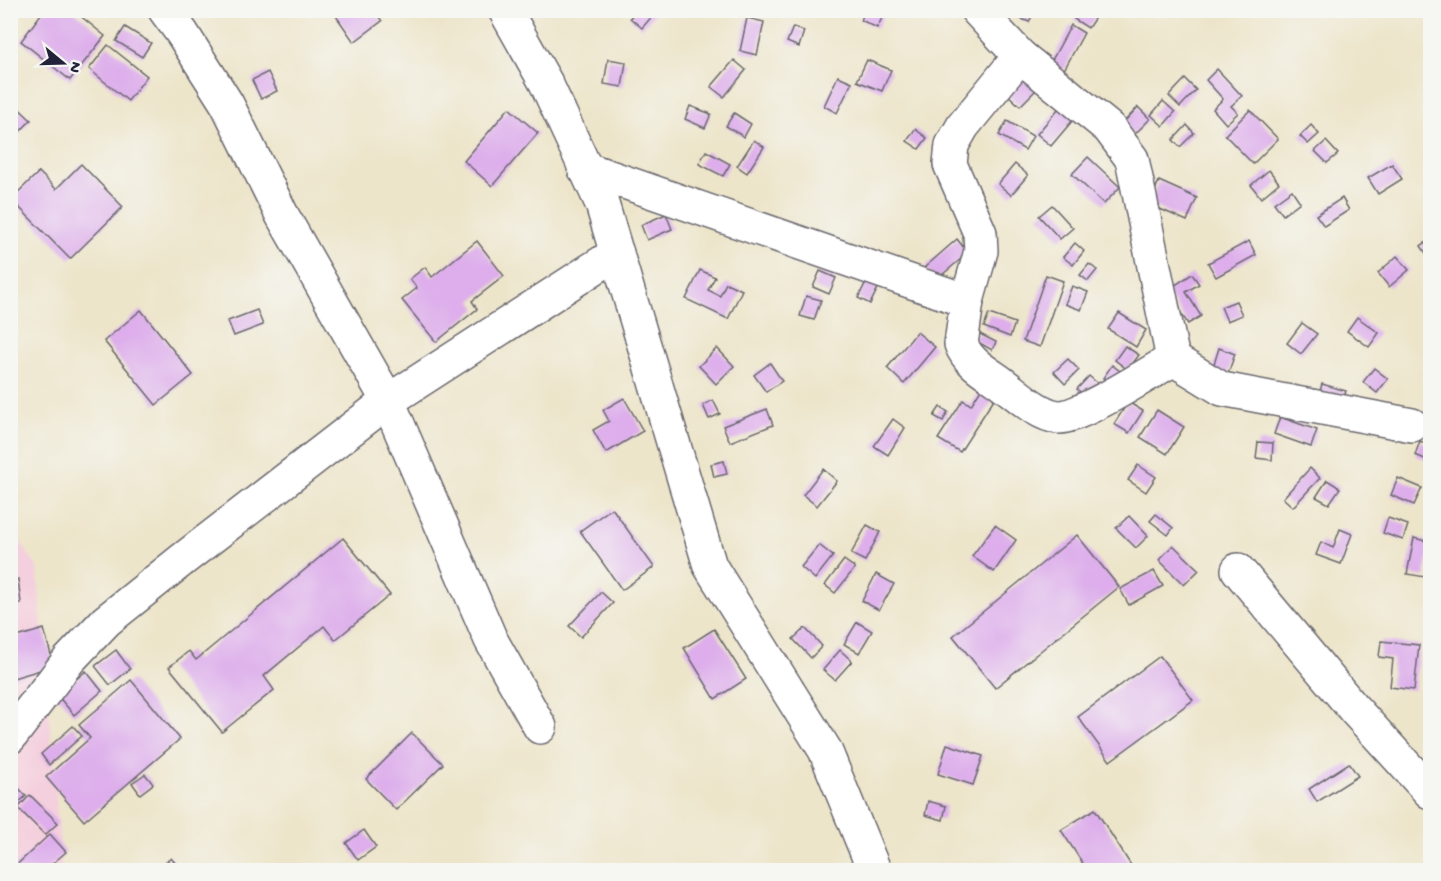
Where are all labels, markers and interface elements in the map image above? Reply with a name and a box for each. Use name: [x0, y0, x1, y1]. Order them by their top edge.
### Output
north arrow: [33, 33, 93, 93]
text: N: [63, 59, 85, 75]

